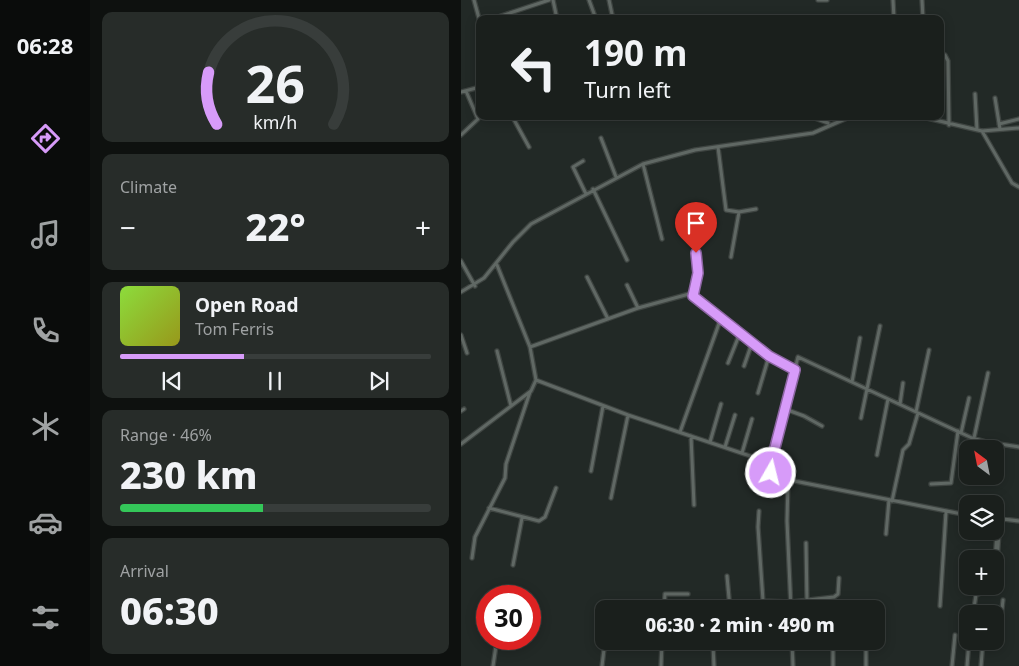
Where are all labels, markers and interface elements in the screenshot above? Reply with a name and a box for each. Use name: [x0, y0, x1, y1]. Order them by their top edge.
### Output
text: 190 m: [584, 29, 687, 76]
text: 06:28: [17, 30, 73, 60]
icon: left: [501, 35, 566, 100]
text: 26: [246, 47, 305, 118]
text: Turn left: [584, 74, 671, 104]
text: km/h: [254, 110, 297, 134]
icon: directions: [28, 121, 63, 156]
text: Climate: [120, 176, 177, 198]
text: 22°: [245, 200, 306, 252]
pin: [675, 202, 717, 253]
text: −: [120, 208, 136, 246]
text: +: [415, 208, 431, 246]
icon: arrive: [682, 209, 710, 237]
icon: music: [28, 217, 63, 252]
text: Open Road: [195, 292, 298, 318]
icon: phone: [28, 313, 63, 348]
text: Tom Ferris: [195, 318, 274, 340]
icon: previous: [158, 367, 186, 395]
icon: pause: [261, 367, 289, 395]
icon: next: [365, 367, 393, 395]
icon: climate: [28, 409, 63, 444]
text: Range · 46%: [120, 424, 212, 446]
north arrow: [959, 440, 1003, 485]
map controls: [959, 440, 1004, 650]
position arrow: [744, 446, 796, 498]
text: 230 km: [120, 448, 258, 500]
button: layers: [959, 495, 1004, 540]
icon: car: [28, 505, 63, 540]
button: +: [959, 550, 1004, 595]
text: Arrival: [120, 560, 169, 582]
text: 06:30: [120, 584, 219, 636]
speed limit sign: 30: [476, 585, 541, 650]
icon: filters: [28, 600, 63, 635]
button: −: [959, 605, 1004, 650]
text: 06:30 · 2 min · 490 m: [645, 612, 835, 638]

